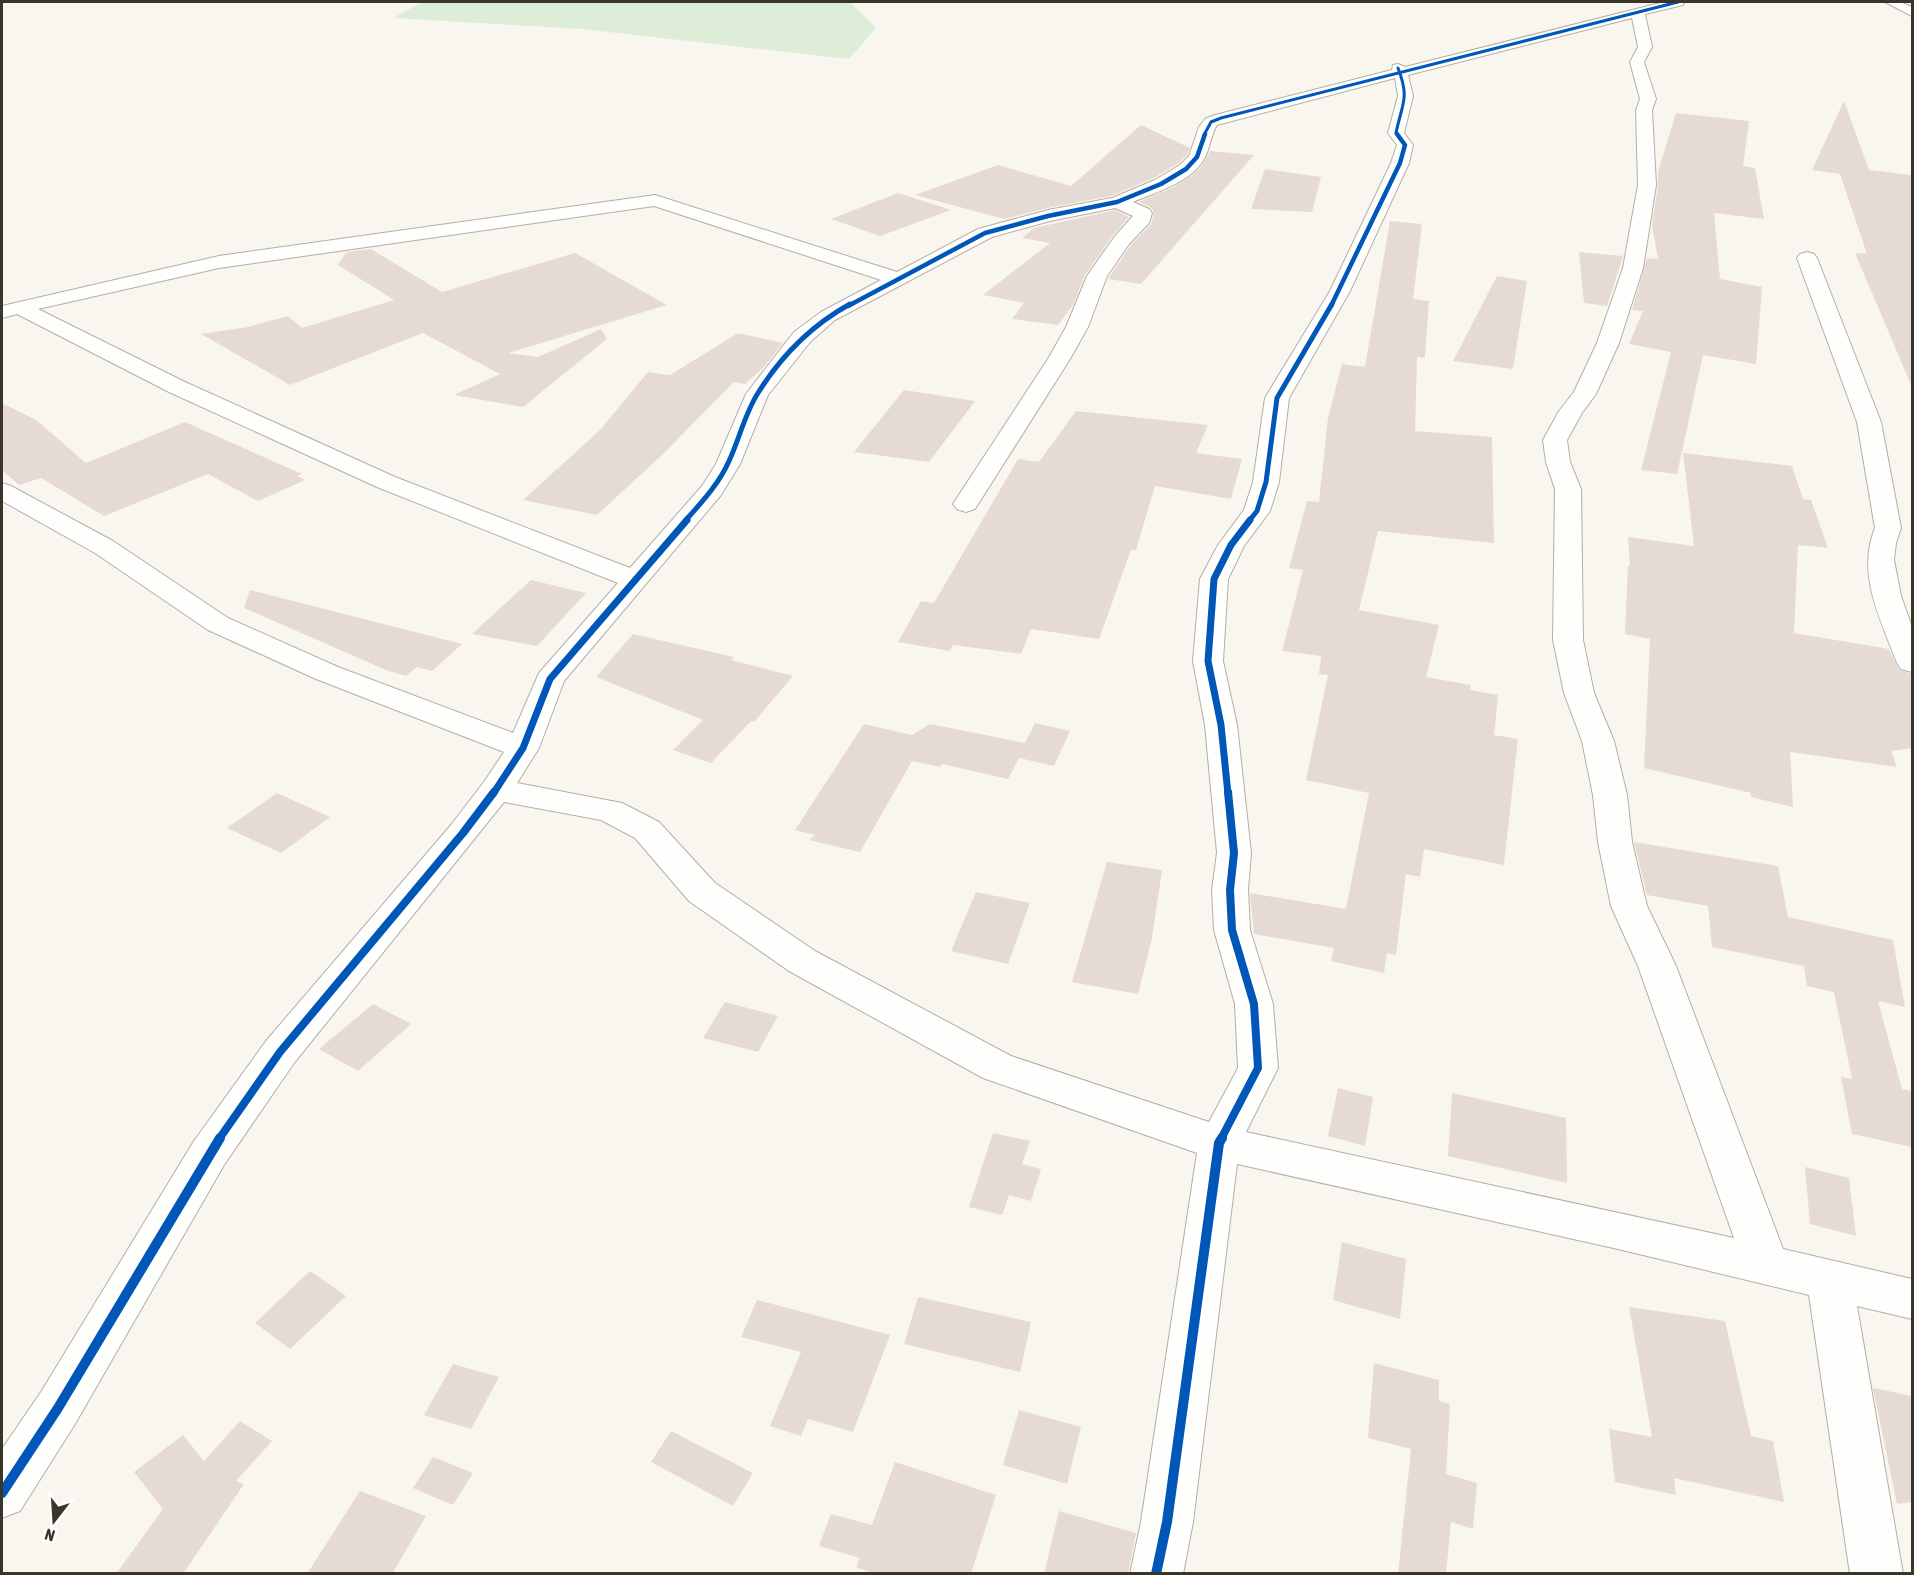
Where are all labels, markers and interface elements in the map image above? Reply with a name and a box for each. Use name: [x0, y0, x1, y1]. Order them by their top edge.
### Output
north arrow: [24, 1491, 84, 1551]
text: N: [42, 1525, 57, 1545]

